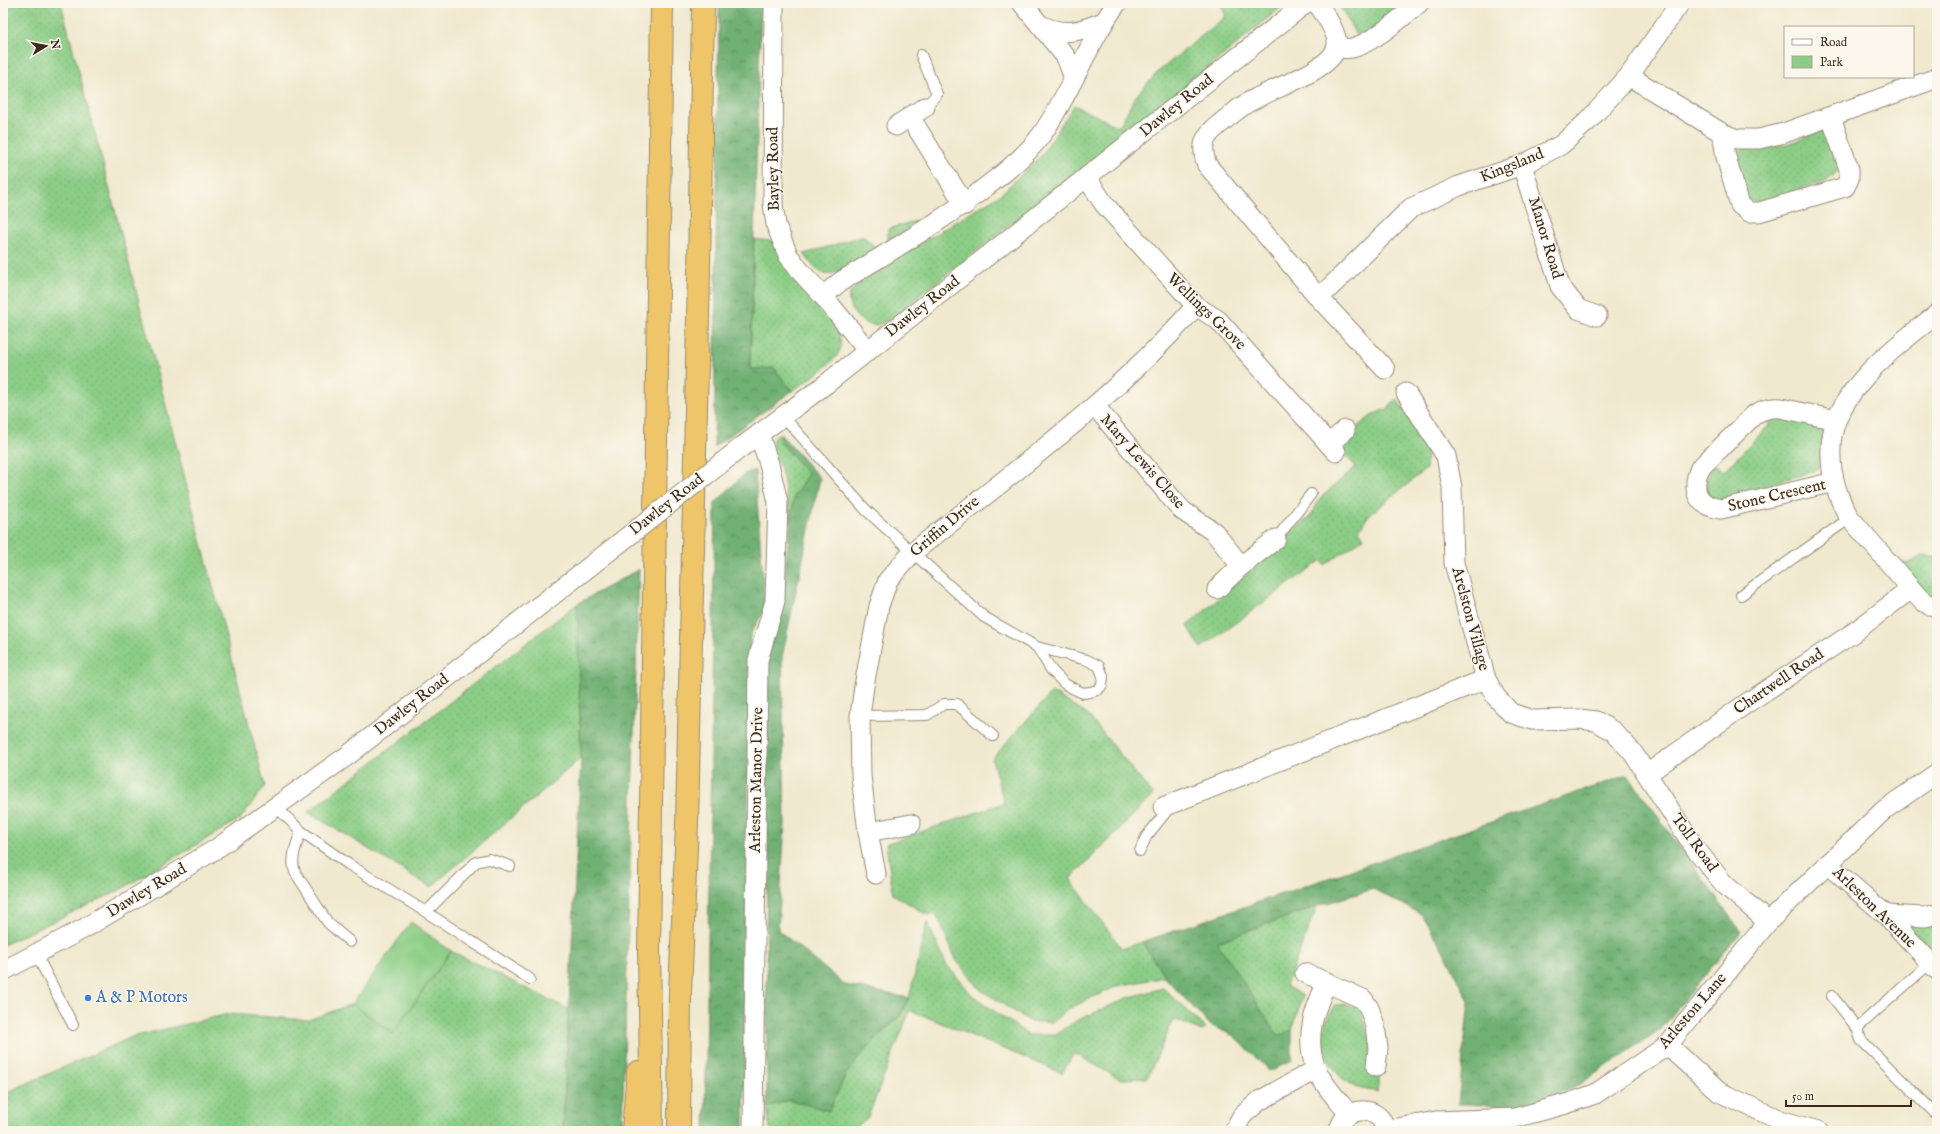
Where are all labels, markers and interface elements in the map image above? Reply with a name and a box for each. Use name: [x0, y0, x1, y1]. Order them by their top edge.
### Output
north arrow: [26, 26, 66, 66]
legend: [1784, 26, 1914, 78]
text: Road: [1820, 35, 1848, 50]
text: N: [47, 38, 63, 51]
text: Park: [1820, 55, 1843, 70]
street label: Dawley Road: [1136, 70, 1218, 142]
street label: Bayley Road: [763, 126, 785, 211]
street label: Kingsland: [1477, 144, 1547, 188]
street label: Manor Road: [1523, 195, 1567, 282]
street label: Wellings Grove: [1162, 269, 1250, 355]
street label: Dawley Road: [882, 271, 965, 342]
street label: Mary Lewis Close: [1095, 410, 1189, 514]
street label: Dawley Road: [626, 469, 709, 540]
street label: Stone Crescent: [1726, 475, 1828, 517]
street label: Griffin Drive: [906, 492, 984, 562]
street label: Arelston Village: [1446, 564, 1493, 673]
street label: Chartwell Road: [1730, 644, 1828, 719]
street label: Dawley Road: [371, 669, 454, 740]
street label: Arleston Manor Drive: [746, 707, 768, 854]
street label: Toll Road: [1666, 810, 1722, 876]
street label: Dawley Road: [104, 859, 191, 923]
street label: Arleston Avenue: [1827, 862, 1920, 953]
street label: Arleston Lane: [1654, 969, 1731, 1054]
place label: A & P Motors: [95, 988, 188, 1008]
marker: A & P Motors: [83, 993, 93, 1003]
scale bar: [1786, 1082, 1911, 1108]
text: 50 m: [1792, 1089, 1814, 1104]

